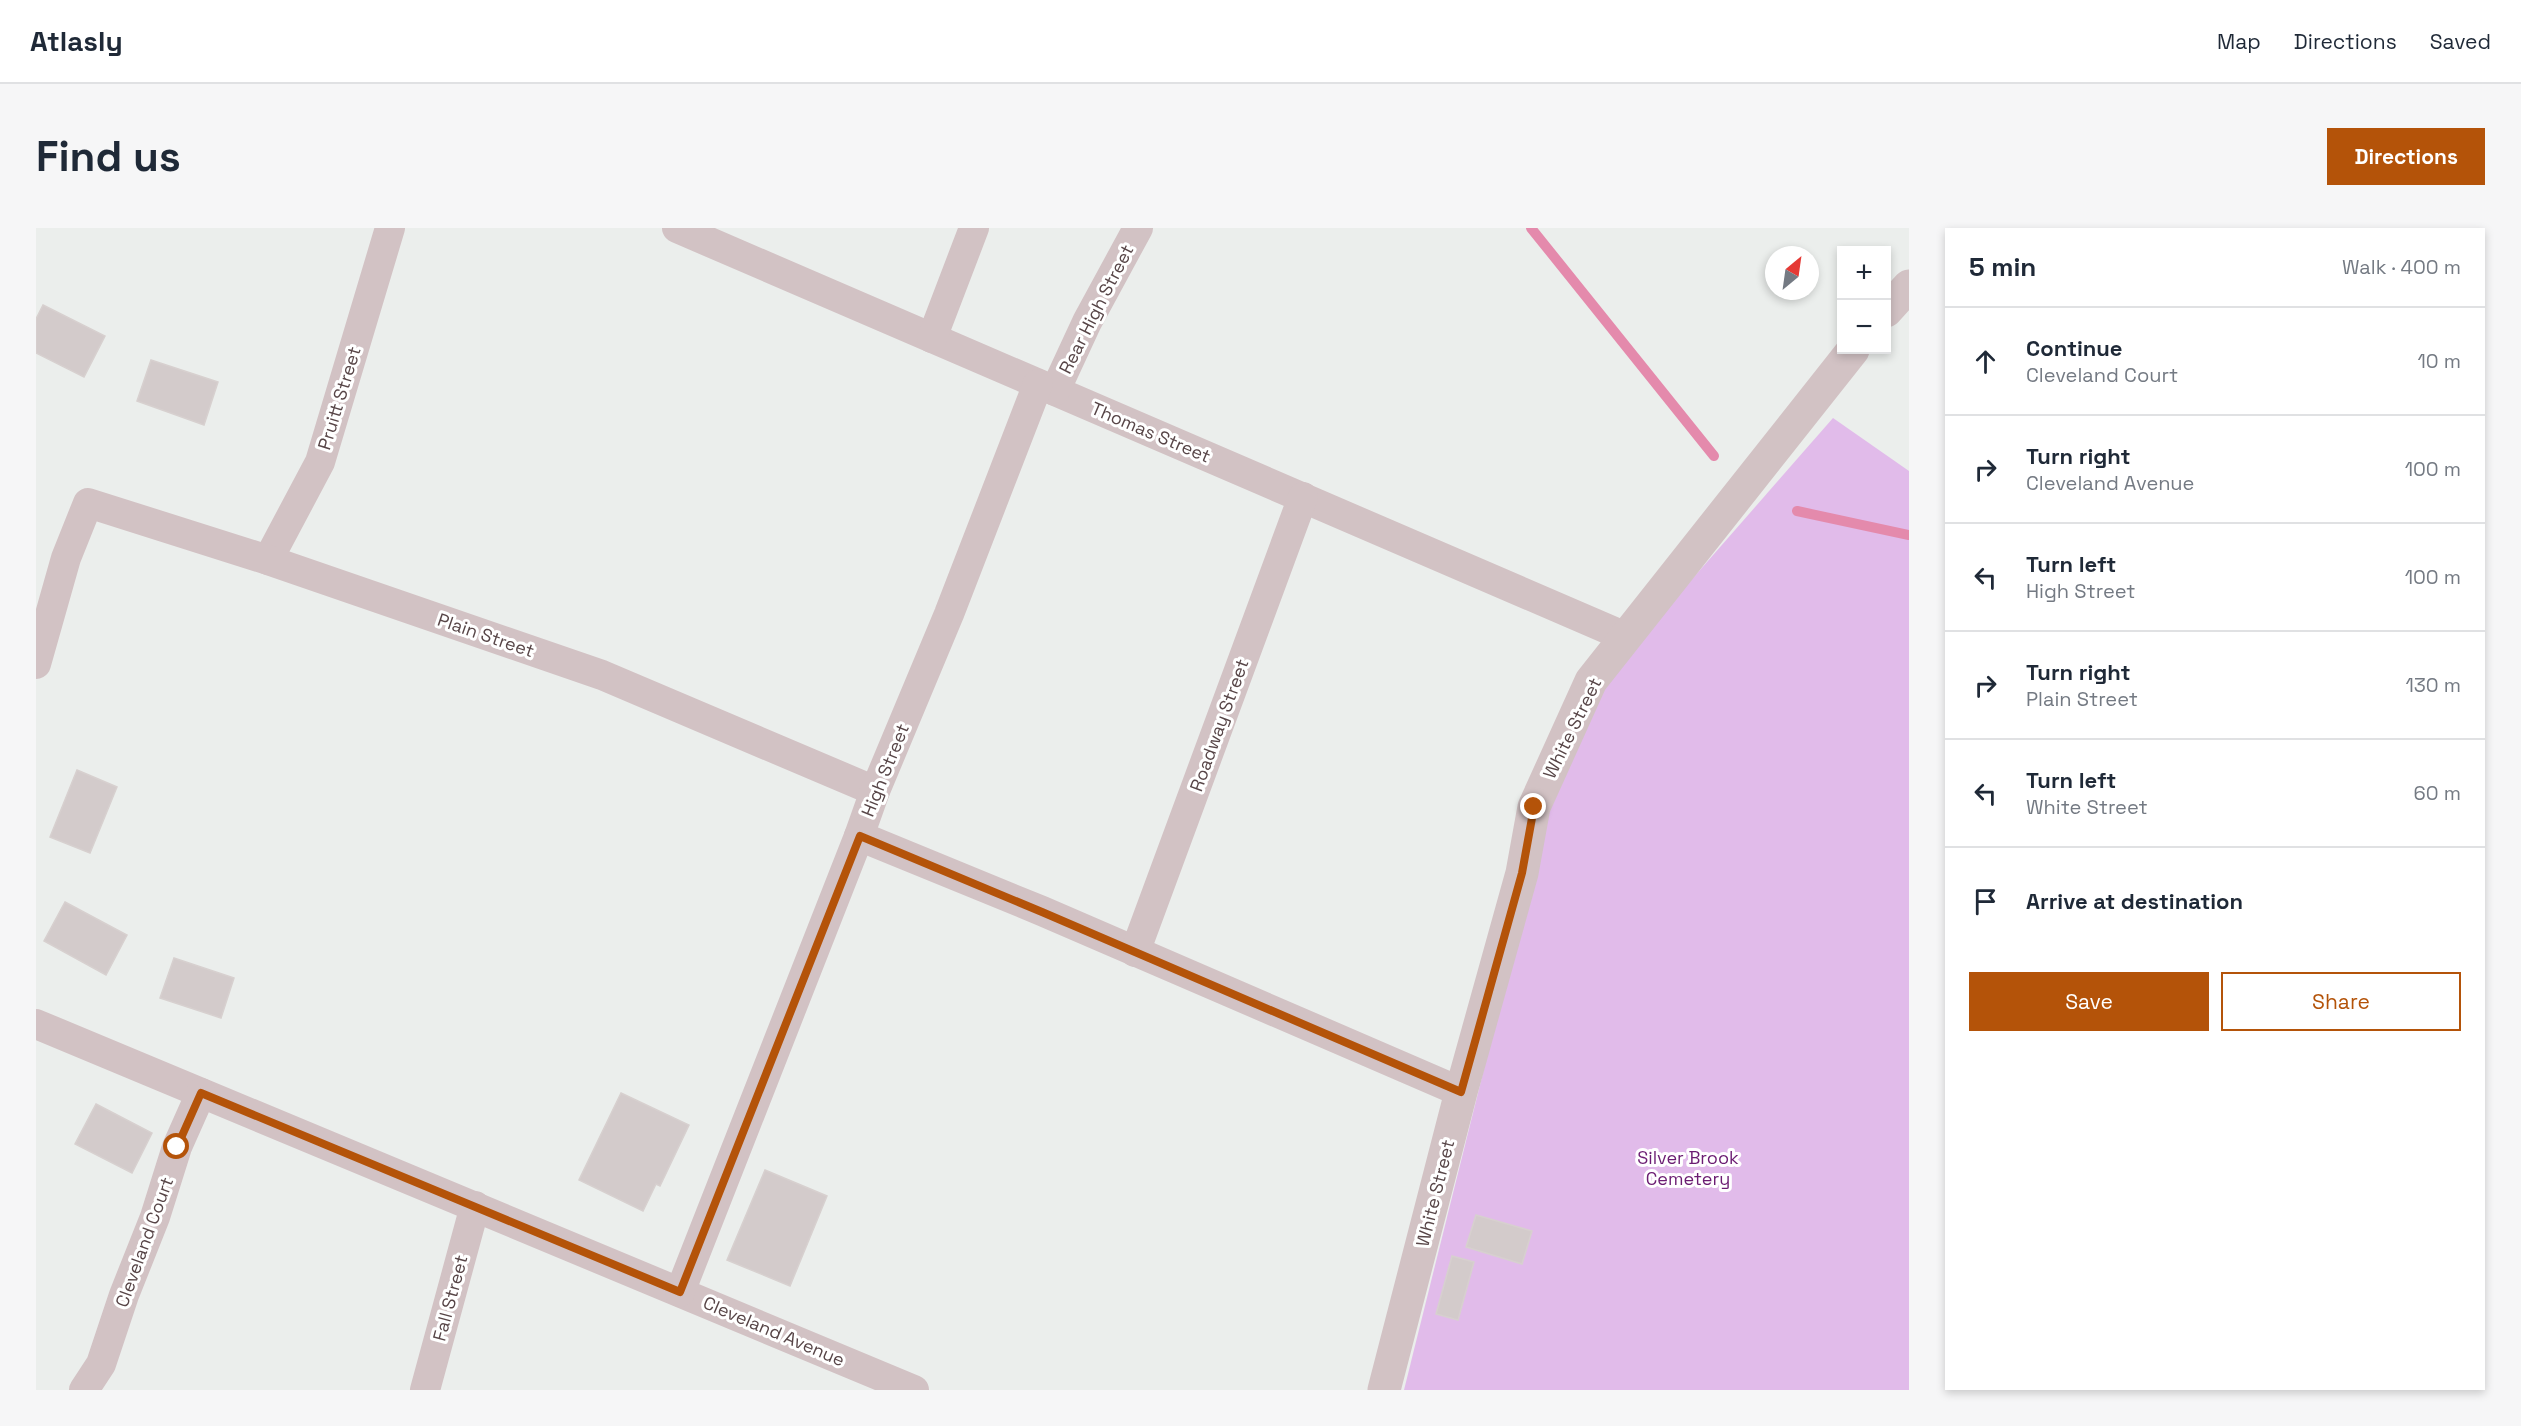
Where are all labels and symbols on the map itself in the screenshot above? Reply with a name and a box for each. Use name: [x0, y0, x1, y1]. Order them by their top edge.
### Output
street label: Rear High Street: [1053, 240, 1139, 378]
north arrow: [1765, 246, 1819, 300]
street label: Pruitt Street: [312, 344, 366, 452]
street label: Thomas Street: [1088, 396, 1214, 468]
street label: Plain Street: [435, 608, 537, 662]
street label: Roadway Street: [1184, 656, 1254, 794]
street label: White Street: [1538, 674, 1606, 782]
street label: High Street: [856, 720, 914, 820]
route end: [1520, 793, 1546, 819]
route start: [163, 1133, 189, 1159]
street label: White Street: [1411, 1137, 1459, 1249]
park label: Silver Brook Cemetery: [1637, 1146, 1739, 1190]
street label: Cleveland Court: [110, 1174, 178, 1310]
street label: Fall Street: [427, 1252, 473, 1344]
street label: Cleveland Avenue: [700, 1291, 848, 1371]

